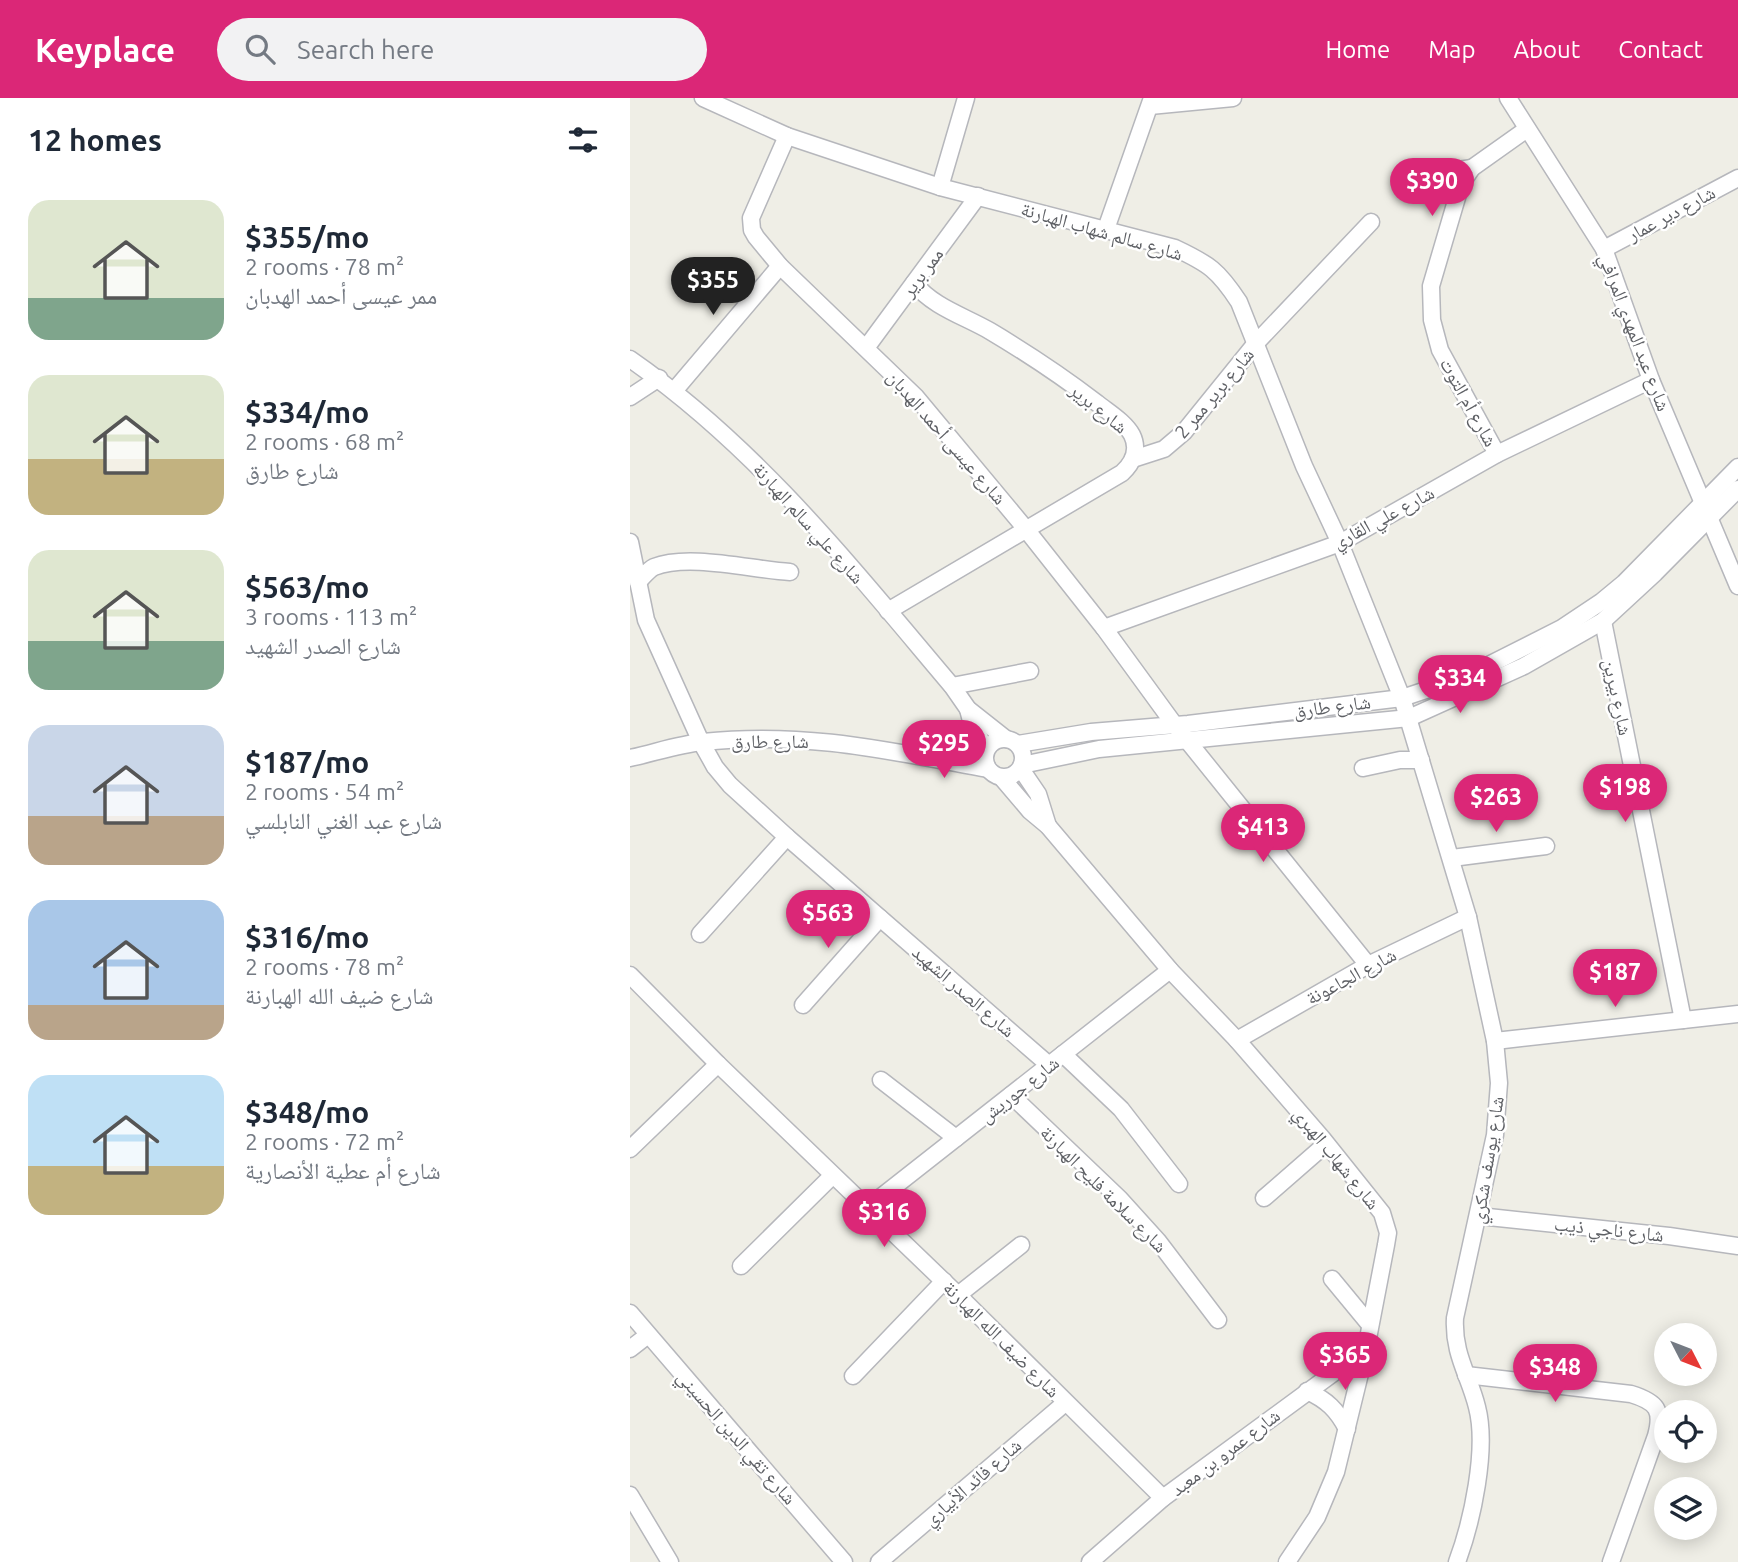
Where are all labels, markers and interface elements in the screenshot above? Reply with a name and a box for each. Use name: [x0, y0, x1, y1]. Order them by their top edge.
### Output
search box: [217, 18, 707, 81]
icon: search: [241, 30, 279, 68]
text: Keyplace: [35, 31, 175, 68]
text: Search here: [297, 35, 434, 64]
text: Home: [1325, 36, 1390, 63]
text: Map: [1428, 36, 1475, 63]
text: About: [1513, 36, 1580, 63]
text: Contact: [1618, 36, 1703, 63]
icon: filters: [564, 121, 602, 159]
text: 12 homes: [28, 123, 162, 157]
pin: $390: [1391, 158, 1473, 218]
text: $390: [1406, 168, 1458, 193]
street label: شارع دير عمار: [1622, 181, 1719, 247]
street label: شارع سالم شهاب الهبارنة: [1018, 197, 1185, 267]
text: $355/mo: [245, 220, 369, 254]
icon: home: [84, 228, 168, 312]
street label: ممر برير: [896, 243, 948, 302]
street label: شارع عبد المهدي المرافي: [1590, 250, 1675, 416]
text: 2 rooms · 78 m²: [245, 254, 404, 279]
pin: $355: [672, 258, 754, 317]
text: $355: [687, 267, 739, 292]
text: ممر عيسى أحمد الهدبان: [245, 283, 437, 308]
street label: شارع برير ممر 2: [1170, 343, 1259, 443]
street label: شارع أم التوت: [1433, 354, 1502, 451]
street label: شارع عيسى أحمد الهدبان: [882, 365, 1011, 509]
street label: شارع برير: [1064, 378, 1132, 439]
text: $334/mo: [245, 395, 369, 429]
icon: home: [84, 403, 168, 487]
text: 2 rooms · 68 m²: [245, 429, 404, 454]
text: شارع طارق: [245, 458, 339, 483]
street label: شارع علي سالم الهبارنة: [745, 458, 869, 591]
street label: شارع علي القاري: [1328, 481, 1440, 557]
text: $563/mo: [245, 570, 369, 604]
icon: home: [84, 578, 168, 662]
text: 3 rooms · 113 m²: [245, 604, 417, 629]
text: شارع الصدر الشهيد: [245, 633, 401, 658]
pin: $334: [1419, 656, 1501, 715]
street label: شارع بيرين: [1598, 657, 1637, 738]
text: $334: [1434, 665, 1486, 690]
street label: شارع طارق: [1292, 690, 1372, 723]
pin: $295: [903, 720, 985, 780]
street label: شارع طارق: [731, 730, 809, 753]
text: $295: [918, 730, 970, 755]
text: $187/mo: [245, 745, 369, 779]
icon: home: [84, 753, 168, 837]
pin: $198: [1584, 764, 1666, 824]
pin: $263: [1455, 774, 1537, 834]
text: $198: [1599, 774, 1651, 799]
text: 2 rooms · 54 m²: [245, 779, 404, 804]
text: $263: [1470, 784, 1522, 809]
pin: $413: [1222, 804, 1304, 864]
text: شارع عبد الغني النابلسي: [245, 808, 442, 833]
text: $413: [1237, 814, 1289, 839]
pin: $563: [787, 890, 869, 950]
text: $563: [802, 900, 854, 925]
text: $316/mo: [245, 920, 369, 954]
icon: home: [84, 928, 168, 1012]
street label: شارع الصدر الشهيد: [908, 940, 1020, 1042]
street label: شارع الجاعونة: [1302, 943, 1400, 1010]
pin: $187: [1574, 950, 1656, 1009]
text: 2 rooms · 78 m²: [245, 954, 404, 979]
text: $187: [1589, 959, 1641, 984]
text: شارع ضيف الله الهبارنة: [245, 983, 433, 1008]
street label: شارع جوريش: [975, 1051, 1064, 1128]
text: $348/mo: [245, 1095, 369, 1129]
street label: شارع يوسف شكري: [1466, 1095, 1513, 1226]
icon: home: [84, 1103, 168, 1187]
street label: شارع شهاب الهبري: [1285, 1103, 1385, 1216]
street label: شارع سلامة فليح الهبارنة: [1035, 1121, 1172, 1258]
text: 2 rooms · 72 m²: [245, 1129, 404, 1154]
text: شارع أم عطية الأنصارية: [245, 1158, 441, 1183]
pin: $316: [843, 1190, 925, 1249]
text: $316: [858, 1199, 910, 1224]
street label: شارع ناجي ذيب: [1553, 1212, 1665, 1250]
street label: شارع ضيف الله الهبارنة: [939, 1276, 1065, 1402]
north arrow: [1654, 1323, 1717, 1386]
map controls: [1654, 1323, 1717, 1540]
pin: $365: [1304, 1332, 1386, 1392]
text: $365: [1319, 1342, 1371, 1367]
pin: $348: [1514, 1344, 1596, 1404]
text: $348: [1529, 1354, 1581, 1379]
street label: شارع تقي الدين الحسيني: [669, 1365, 801, 1512]
button: locate: [1654, 1400, 1717, 1463]
street label: شارع عمرو بن معبد: [1166, 1404, 1284, 1501]
street label: شارع فائد الأبياري: [919, 1434, 1028, 1534]
button: layers: [1654, 1477, 1717, 1540]

